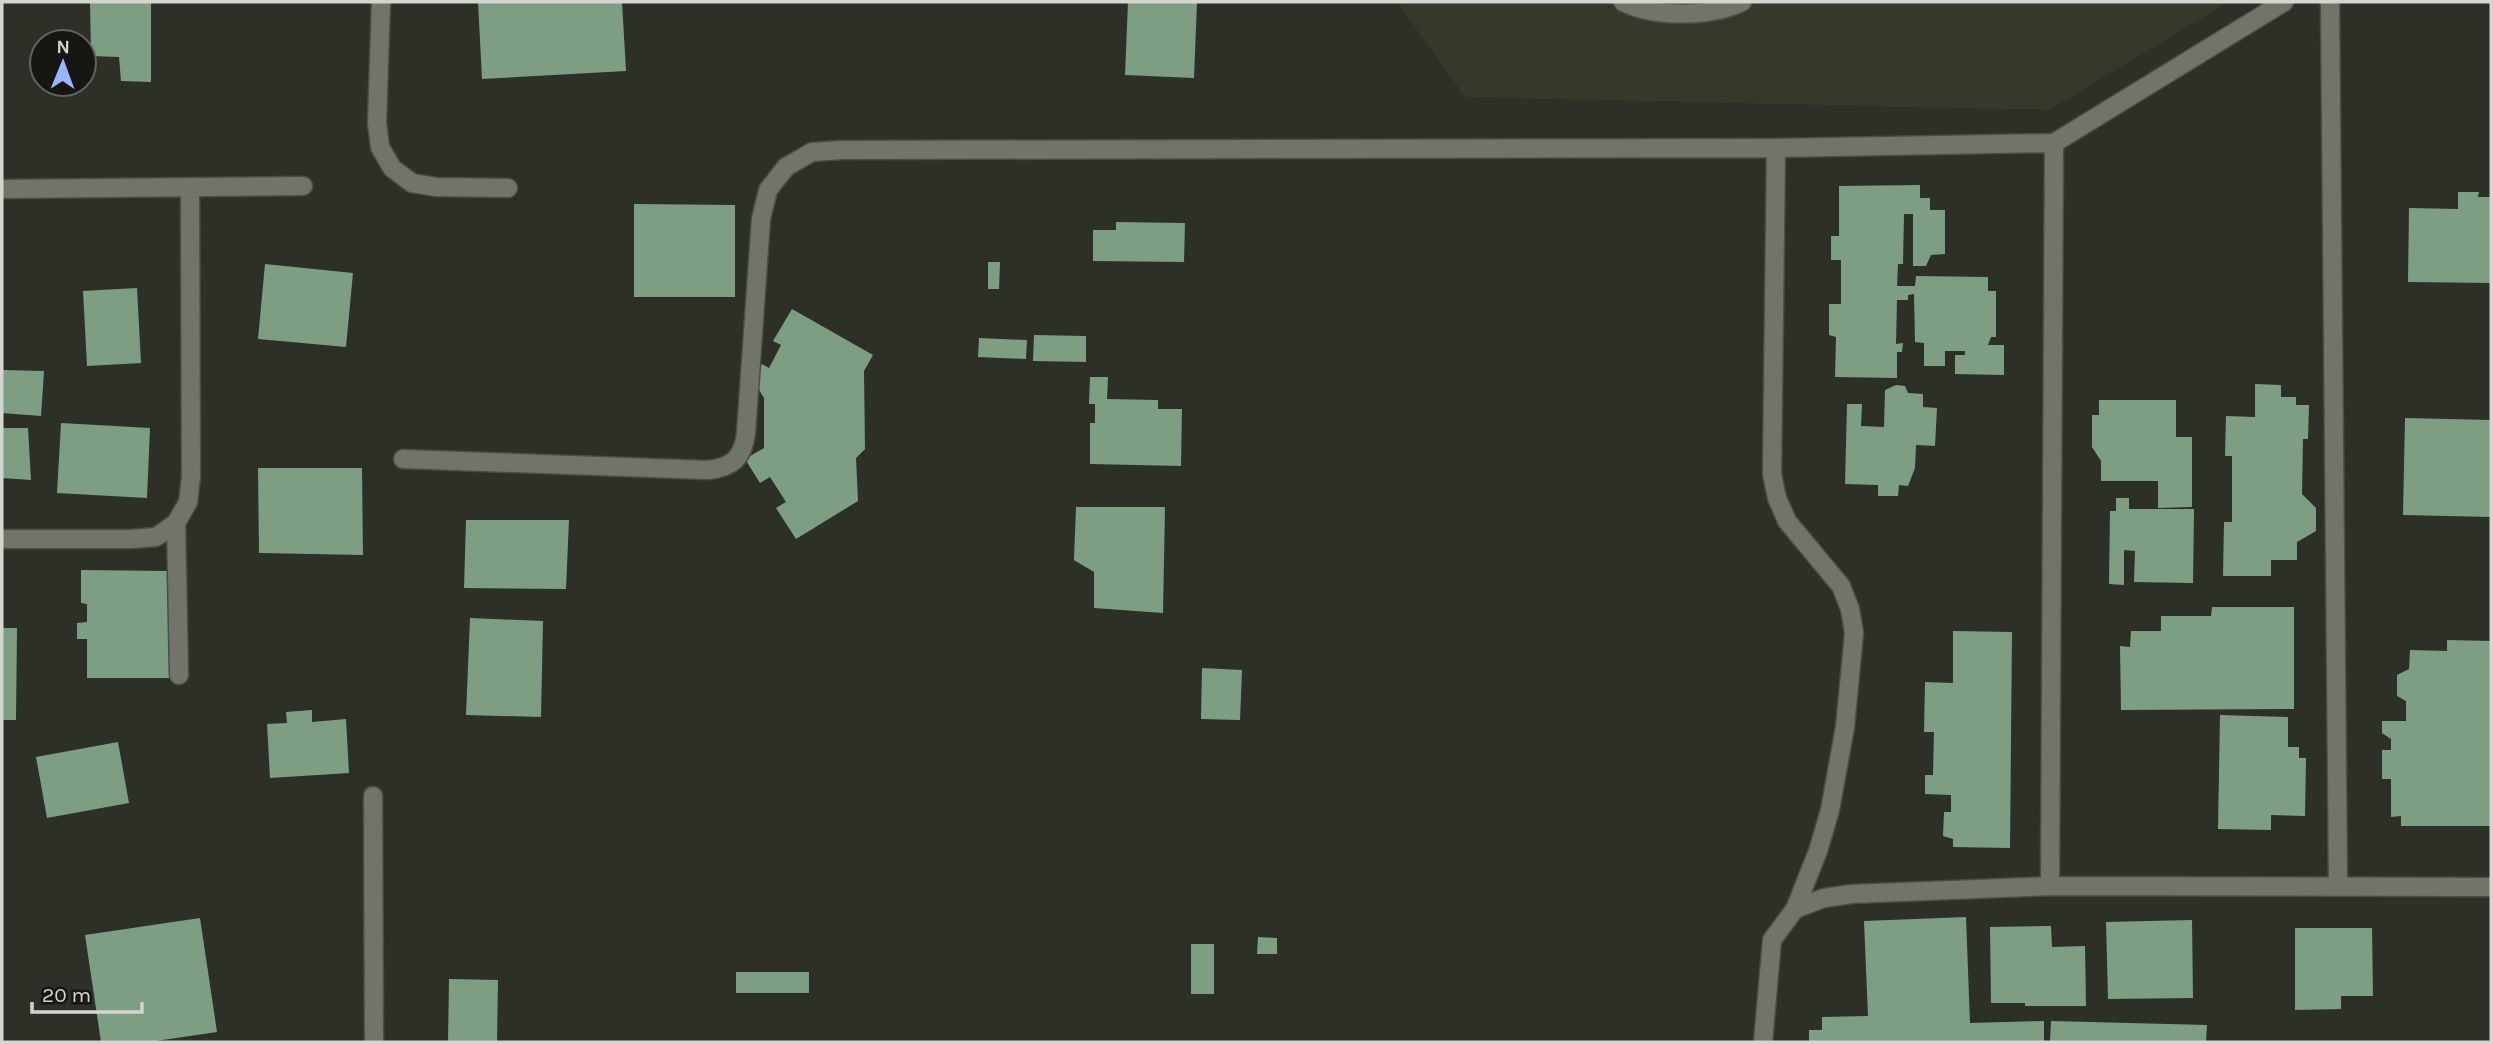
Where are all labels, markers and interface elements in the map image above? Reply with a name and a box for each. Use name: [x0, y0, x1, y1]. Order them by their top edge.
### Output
north arrow: [28, 28, 98, 98]
text: N: [56, 36, 70, 58]
scale bar: [32, 970, 142, 1014]
text: 20 m: [42, 983, 91, 1007]

